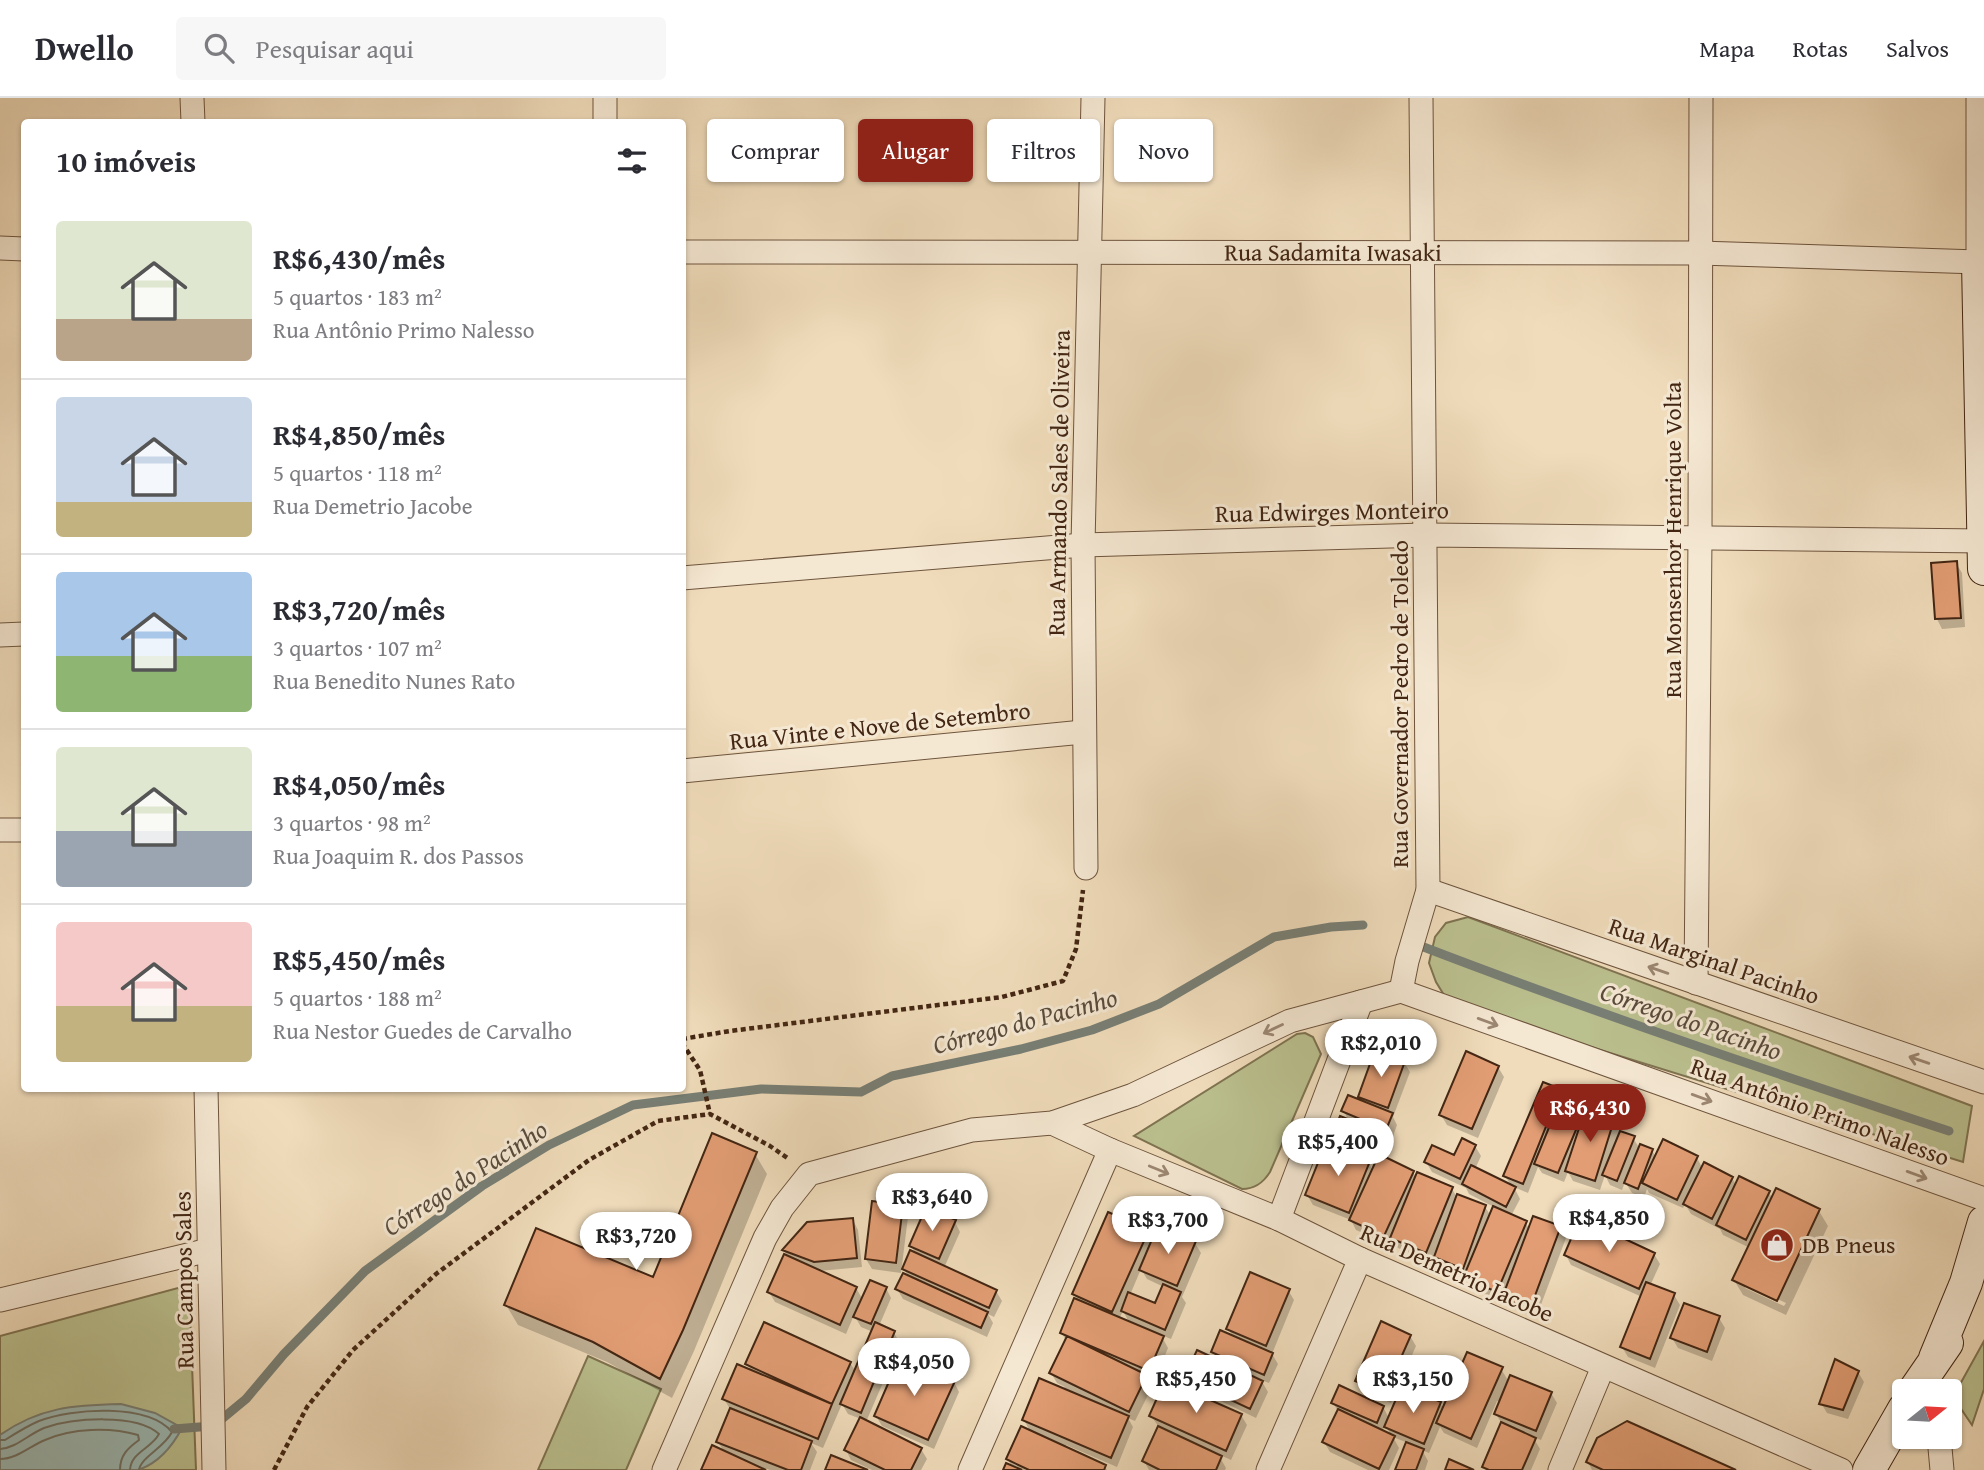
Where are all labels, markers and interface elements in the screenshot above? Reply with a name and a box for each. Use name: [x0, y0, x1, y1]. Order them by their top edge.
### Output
search box: [176, 17, 666, 80]
text: Dwello: [35, 24, 134, 72]
icon: search: [200, 29, 238, 67]
text: Pesquisar aqui: [256, 29, 414, 68]
text: Mapa: [1699, 31, 1755, 66]
text: Rotas: [1793, 31, 1848, 66]
text: Salvos: [1886, 31, 1949, 66]
chip: Comprar: [707, 119, 844, 182]
chip: Alugar: [858, 119, 973, 182]
chip: Filtros: [987, 119, 1100, 182]
chip: Novo: [1114, 119, 1213, 182]
text: 10 imóveis: [56, 139, 196, 183]
icon: filters: [613, 142, 651, 180]
street label: Rua Sadamita Iwasaki: [1224, 235, 1442, 270]
text: R$6,430/mês: [273, 236, 445, 280]
icon: home: [112, 249, 196, 333]
text: 5 quartos · 183 m²: [273, 280, 442, 313]
text: Rua Antônio Primo Nalesso: [273, 313, 535, 346]
street label: Rua Armando Sales de Oliveira: [1038, 329, 1079, 636]
street label: Rua Monsenhor Henrique Volta: [1655, 381, 1690, 698]
text: R$4,850/mês: [273, 412, 445, 456]
icon: home: [112, 425, 196, 509]
text: 5 quartos · 118 m²: [273, 456, 442, 489]
text: Rua Demetrio Jacobe: [273, 489, 473, 522]
street label: Rua Edwirges Monteiro: [1215, 492, 1449, 531]
street label: Rua Governador Pedro de Toledo: [1382, 540, 1417, 868]
text: R$3,720/mês: [273, 587, 445, 631]
icon: home: [112, 600, 196, 684]
text: 3 quartos · 107 m²: [273, 631, 442, 664]
text: Rua Benedito Nunes Rato: [273, 664, 515, 697]
street label: Rua Vinte e Nove de Setembro: [728, 692, 1032, 759]
text: R$4,050/mês: [273, 762, 445, 806]
icon: home: [112, 775, 196, 859]
text: 3 quartos · 98 m²: [273, 806, 431, 839]
text: Rua Joaquim R. dos Passos: [273, 839, 524, 872]
street label: Rua Marginal Pacinho: [1604, 908, 1824, 1013]
text: R$5,450/mês: [273, 937, 445, 981]
icon: home: [112, 950, 196, 1034]
one-way arrow: [1647, 963, 1669, 975]
water label: Córrego do Pacinho: [1595, 971, 1787, 1070]
water label: Córrego do Pacinho: [928, 977, 1121, 1064]
text: 5 quartos · 188 m²: [273, 981, 442, 1014]
text: Rua Nestor Guedes de Carvalho: [273, 1014, 572, 1047]
one-way arrow: [1477, 1016, 1499, 1029]
pin: R$2,010: [1316, 1020, 1446, 1079]
one-way arrow: [1262, 1023, 1284, 1036]
text: R$2,010: [1341, 1025, 1421, 1058]
street label: Rua Antônio Primo Nalesso: [1686, 1048, 1954, 1175]
one-way arrow: [1909, 1053, 1931, 1065]
pin: R$6,430: [1525, 1084, 1655, 1144]
text: R$6,430: [1550, 1090, 1630, 1123]
one-way arrow: [1691, 1093, 1713, 1105]
water label: Córrego do Pacinho: [375, 1110, 555, 1246]
pin: R$5,400: [1273, 1118, 1403, 1178]
text: R$5,400: [1298, 1124, 1378, 1157]
one-way arrow: [1148, 1164, 1170, 1177]
one-way arrow: [1905, 1169, 1927, 1182]
pin: R$3,640: [867, 1174, 997, 1233]
text: R$3,640: [892, 1179, 972, 1212]
street label: Rua Campos Sales: [164, 1191, 203, 1369]
pin: R$4,850: [1544, 1194, 1674, 1254]
pin: R$3,700: [1103, 1196, 1233, 1256]
text: R$4,850: [1569, 1200, 1649, 1233]
text: R$3,700: [1128, 1202, 1208, 1235]
pin: R$3,720: [571, 1212, 701, 1272]
street label: Rua Demetrio Jacobe: [1355, 1214, 1559, 1331]
text: R$3,720: [596, 1218, 676, 1251]
shop icon: DB Pneus: [1758, 1226, 1796, 1264]
place label: DB Pneus: [1802, 1227, 1896, 1262]
pin: R$4,050: [849, 1338, 979, 1398]
text: R$4,050: [874, 1344, 954, 1377]
pin: R$5,450: [1131, 1356, 1261, 1415]
pin: R$3,150: [1348, 1356, 1478, 1415]
text: R$5,450: [1156, 1361, 1236, 1394]
text: R$3,150: [1373, 1361, 1453, 1394]
north arrow: [1892, 1379, 1962, 1449]
map controls: [1892, 1379, 1962, 1449]

